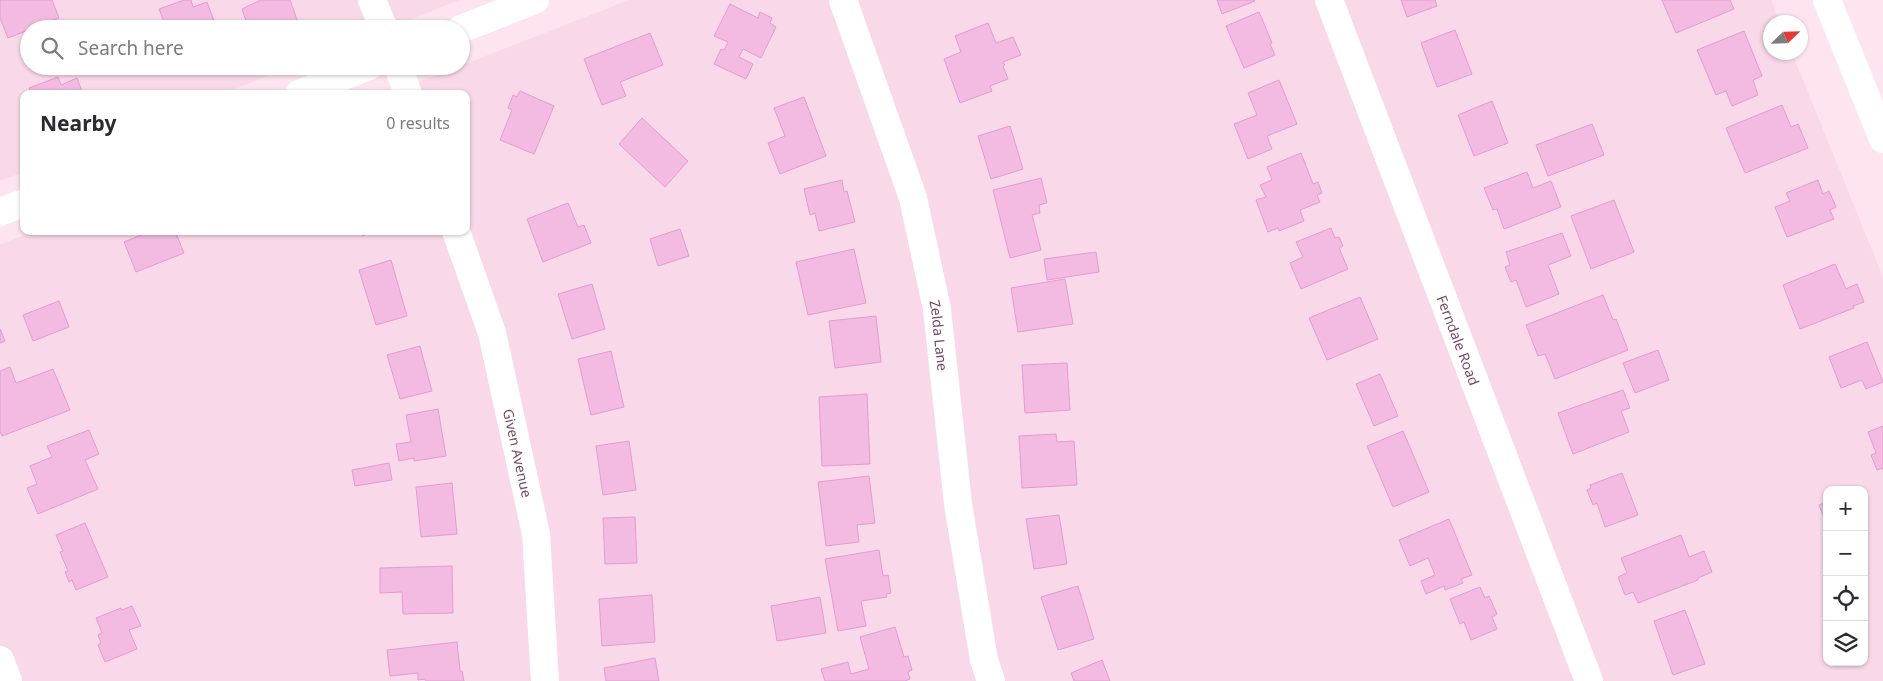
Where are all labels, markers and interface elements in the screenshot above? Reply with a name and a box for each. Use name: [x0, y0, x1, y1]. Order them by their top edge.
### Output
north arrow: [1763, 15, 1808, 60]
search box: [20, 20, 470, 75]
icon: search: [38, 34, 66, 62]
text: Search here: [78, 35, 184, 61]
text: Nearby: [40, 109, 116, 137]
text: 0 results: [386, 112, 450, 134]
street label: Ferndale Road: [1433, 292, 1485, 388]
street label: Zelda Lane: [926, 298, 953, 372]
street label: Given Avenue: [499, 407, 537, 499]
map controls: [1823, 486, 1868, 666]
button: +: [1823, 486, 1868, 531]
button: −: [1823, 531, 1868, 576]
button: locate: [1823, 576, 1868, 621]
button: layers: [1823, 621, 1868, 666]

